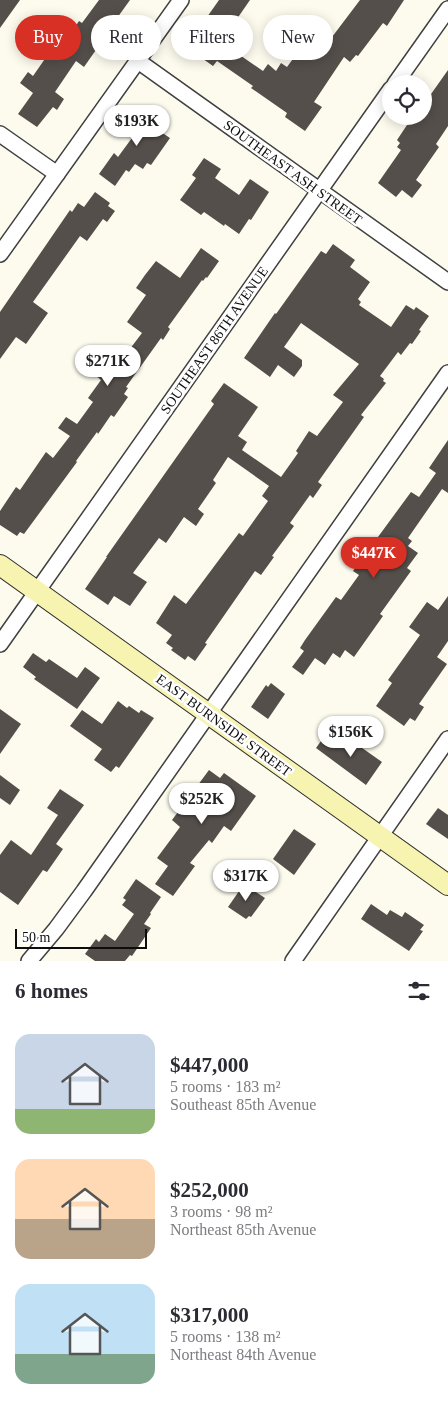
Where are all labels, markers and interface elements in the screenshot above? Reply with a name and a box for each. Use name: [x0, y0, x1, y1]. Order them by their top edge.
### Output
chip: Buy: [15, 15, 81, 60]
chip: Rent: [91, 15, 161, 60]
chip: Filters: [171, 15, 253, 60]
chip: New: [263, 15, 333, 60]
map controls: [382, 75, 432, 125]
button: locate: [382, 75, 432, 125]
pin: $193K: [102, 104, 172, 147]
text: $193K: [115, 112, 159, 129]
street label: SOUTHEAST ASH STREET: [221, 117, 365, 228]
street label: SOUTHEAST 86TH AVENUE: [158, 264, 271, 417]
pin: $271K: [73, 344, 143, 387]
text: $271K: [86, 352, 130, 369]
pin: $447K: [339, 536, 409, 579]
text: $447K: [352, 544, 396, 561]
street label: EAST BURNSIDE STREET: [153, 671, 294, 780]
pin: $156K: [316, 716, 386, 758]
text: $156K: [329, 723, 373, 740]
pin: $252K: [167, 782, 237, 825]
text: $252K: [180, 790, 224, 807]
pin: $317K: [211, 860, 281, 902]
text: $317K: [224, 867, 268, 884]
scale bar: [15, 926, 148, 949]
text: 50 m: [22, 930, 50, 945]
icon: filters: [405, 977, 433, 1005]
text: 6 homes: [15, 979, 88, 1003]
text: $447,000: [170, 1053, 249, 1077]
icon: home: [55, 1054, 115, 1114]
text: 5 rooms · 183 m²: [170, 1078, 281, 1095]
text: Southeast 85th Avenue: [170, 1096, 316, 1113]
text: $252,000: [170, 1178, 249, 1202]
icon: home: [55, 1179, 115, 1239]
text: 3 rooms · 98 m²: [170, 1203, 273, 1220]
text: Northeast 85th Avenue: [170, 1221, 316, 1238]
text: $317,000: [170, 1303, 249, 1327]
icon: home: [55, 1304, 115, 1364]
text: 5 rooms · 138 m²: [170, 1328, 281, 1345]
text: Northeast 84th Avenue: [170, 1346, 316, 1363]

